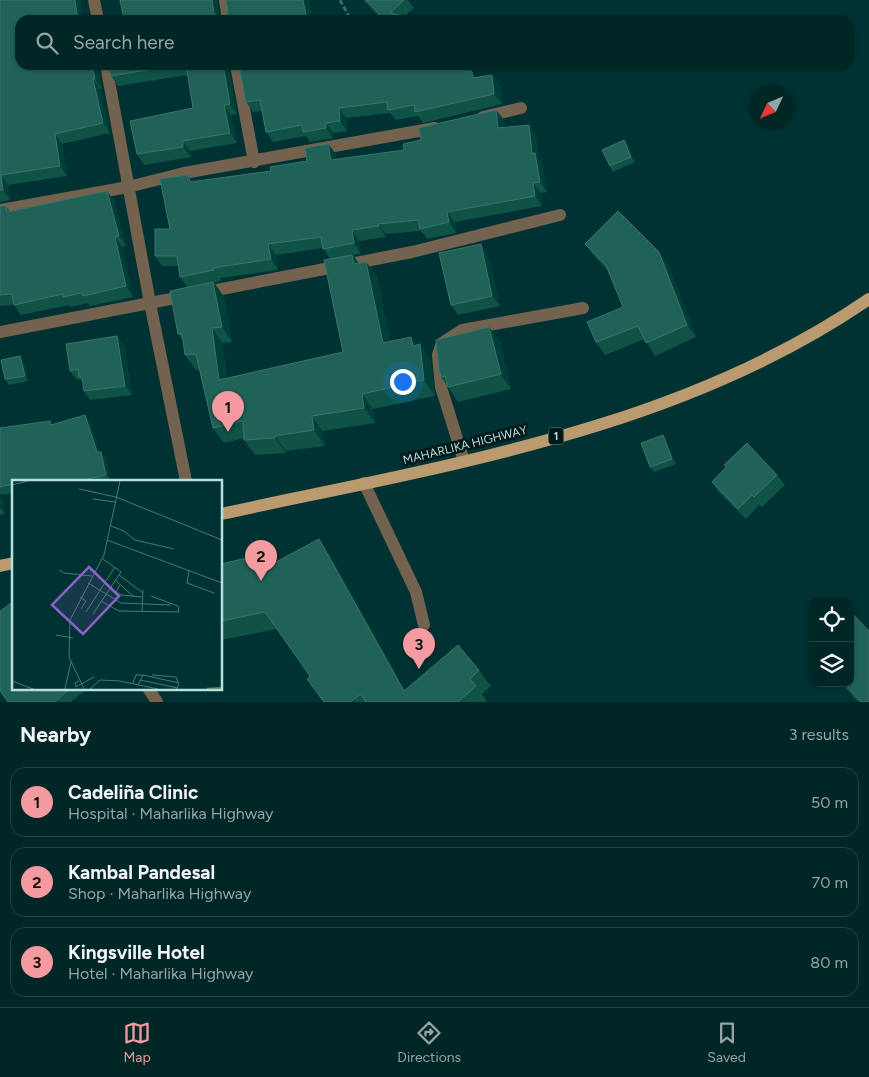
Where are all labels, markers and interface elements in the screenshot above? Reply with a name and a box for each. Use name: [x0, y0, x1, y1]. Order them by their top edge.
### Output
search box: [15, 15, 854, 70]
icon: search: [33, 29, 61, 57]
text: Search here: [73, 31, 175, 54]
north arrow: [749, 85, 794, 130]
your location: [390, 369, 416, 395]
pin: 1: [212, 391, 244, 432]
street label: MAHARLIKA HIGHWAY: [401, 423, 529, 467]
road number: 1: [548, 428, 564, 444]
inset map: [12, 480, 222, 690]
pin: 2: [245, 540, 277, 581]
map controls: [809, 597, 854, 687]
button: locate: [809, 597, 854, 642]
pin: 3: [403, 628, 435, 669]
button: layers: [809, 642, 854, 687]
text: Nearby: [20, 722, 91, 747]
text: 3 results: [789, 725, 849, 744]
text: Cadeliña Clinic: [68, 781, 198, 804]
text: 1: [34, 793, 40, 812]
text: 50 m: [811, 793, 848, 812]
text: Hospital · Maharlika Highway: [68, 804, 273, 823]
text: Kambal Pandesal: [68, 861, 215, 884]
text: 2: [32, 873, 42, 892]
text: 70 m: [812, 873, 848, 892]
text: Shop · Maharlika Highway: [68, 884, 251, 903]
text: Kingsville Hotel: [68, 941, 205, 964]
text: 3: [33, 953, 41, 972]
text: 80 m: [810, 953, 848, 972]
text: Hotel · Maharlika Highway: [68, 964, 253, 983]
tab: Map: [123, 1019, 151, 1066]
tab: Directions: [397, 1019, 461, 1066]
tab: Saved: [707, 1019, 746, 1066]

